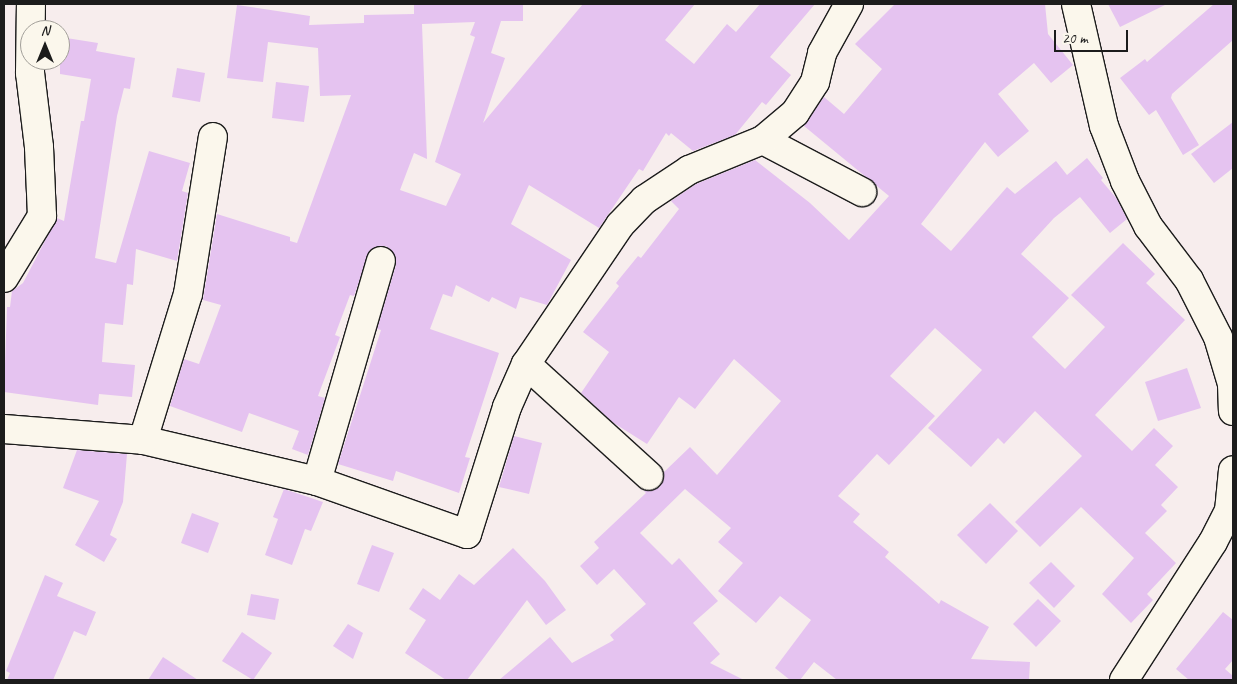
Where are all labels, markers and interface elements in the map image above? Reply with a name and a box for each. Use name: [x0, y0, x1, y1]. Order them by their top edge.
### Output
north arrow: [20, 20, 70, 70]
scale bar: [1057, 20, 1131, 52]
text: N: [41, 22, 49, 39]
text: 20 m: [1062, 29, 1088, 48]

